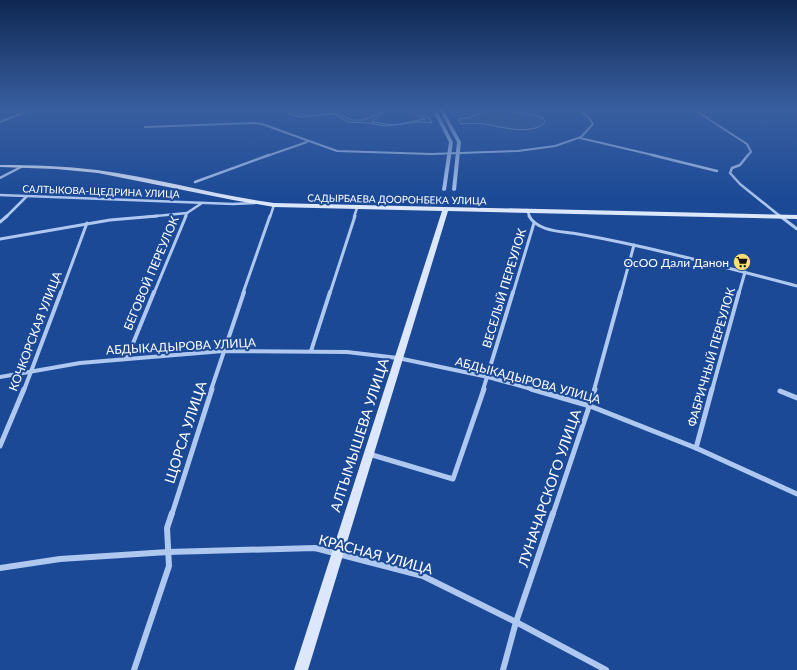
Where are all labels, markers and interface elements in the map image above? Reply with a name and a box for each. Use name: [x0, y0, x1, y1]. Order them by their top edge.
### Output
street label: САЛТЫКОВА-ЩЕДРИНА УЛИЦА: [22, 182, 180, 200]
street label: САДЫРБАЕВА ДООРОНБЕКА УЛИЦА: [307, 191, 487, 207]
street label: БЕГОВОЙ ПЕРЕУЛОК: [120, 214, 182, 332]
street label: ВЕСЕЛЫЙ ПЕРЕУЛОК: [479, 226, 529, 350]
supermarket icon: ОсОО Дали Данон: [732, 252, 752, 272]
place label: ОсОО Дали Данон: [623, 255, 729, 270]
street label: КОЧКОРСКАЯ УЛИЦА: [5, 268, 65, 393]
street label: ФАБРИЧНЫЙ ПЕРЕУЛОК: [684, 286, 738, 428]
street label: АБДЫКАДЫРОВА УЛИЦА: [106, 335, 257, 357]
street label: АБДЫКАДЫРОВА УЛИЦА: [454, 353, 603, 407]
street label: АЛТЫМЫШЕВА УЛИЦА: [326, 356, 392, 514]
street label: ЩОРСА УЛИЦА: [160, 378, 210, 485]
street label: ЛУНАЧАРСКОГО УЛИЦА: [514, 406, 584, 570]
street label: КРАСНАЯ УЛИЦА: [317, 531, 436, 578]

